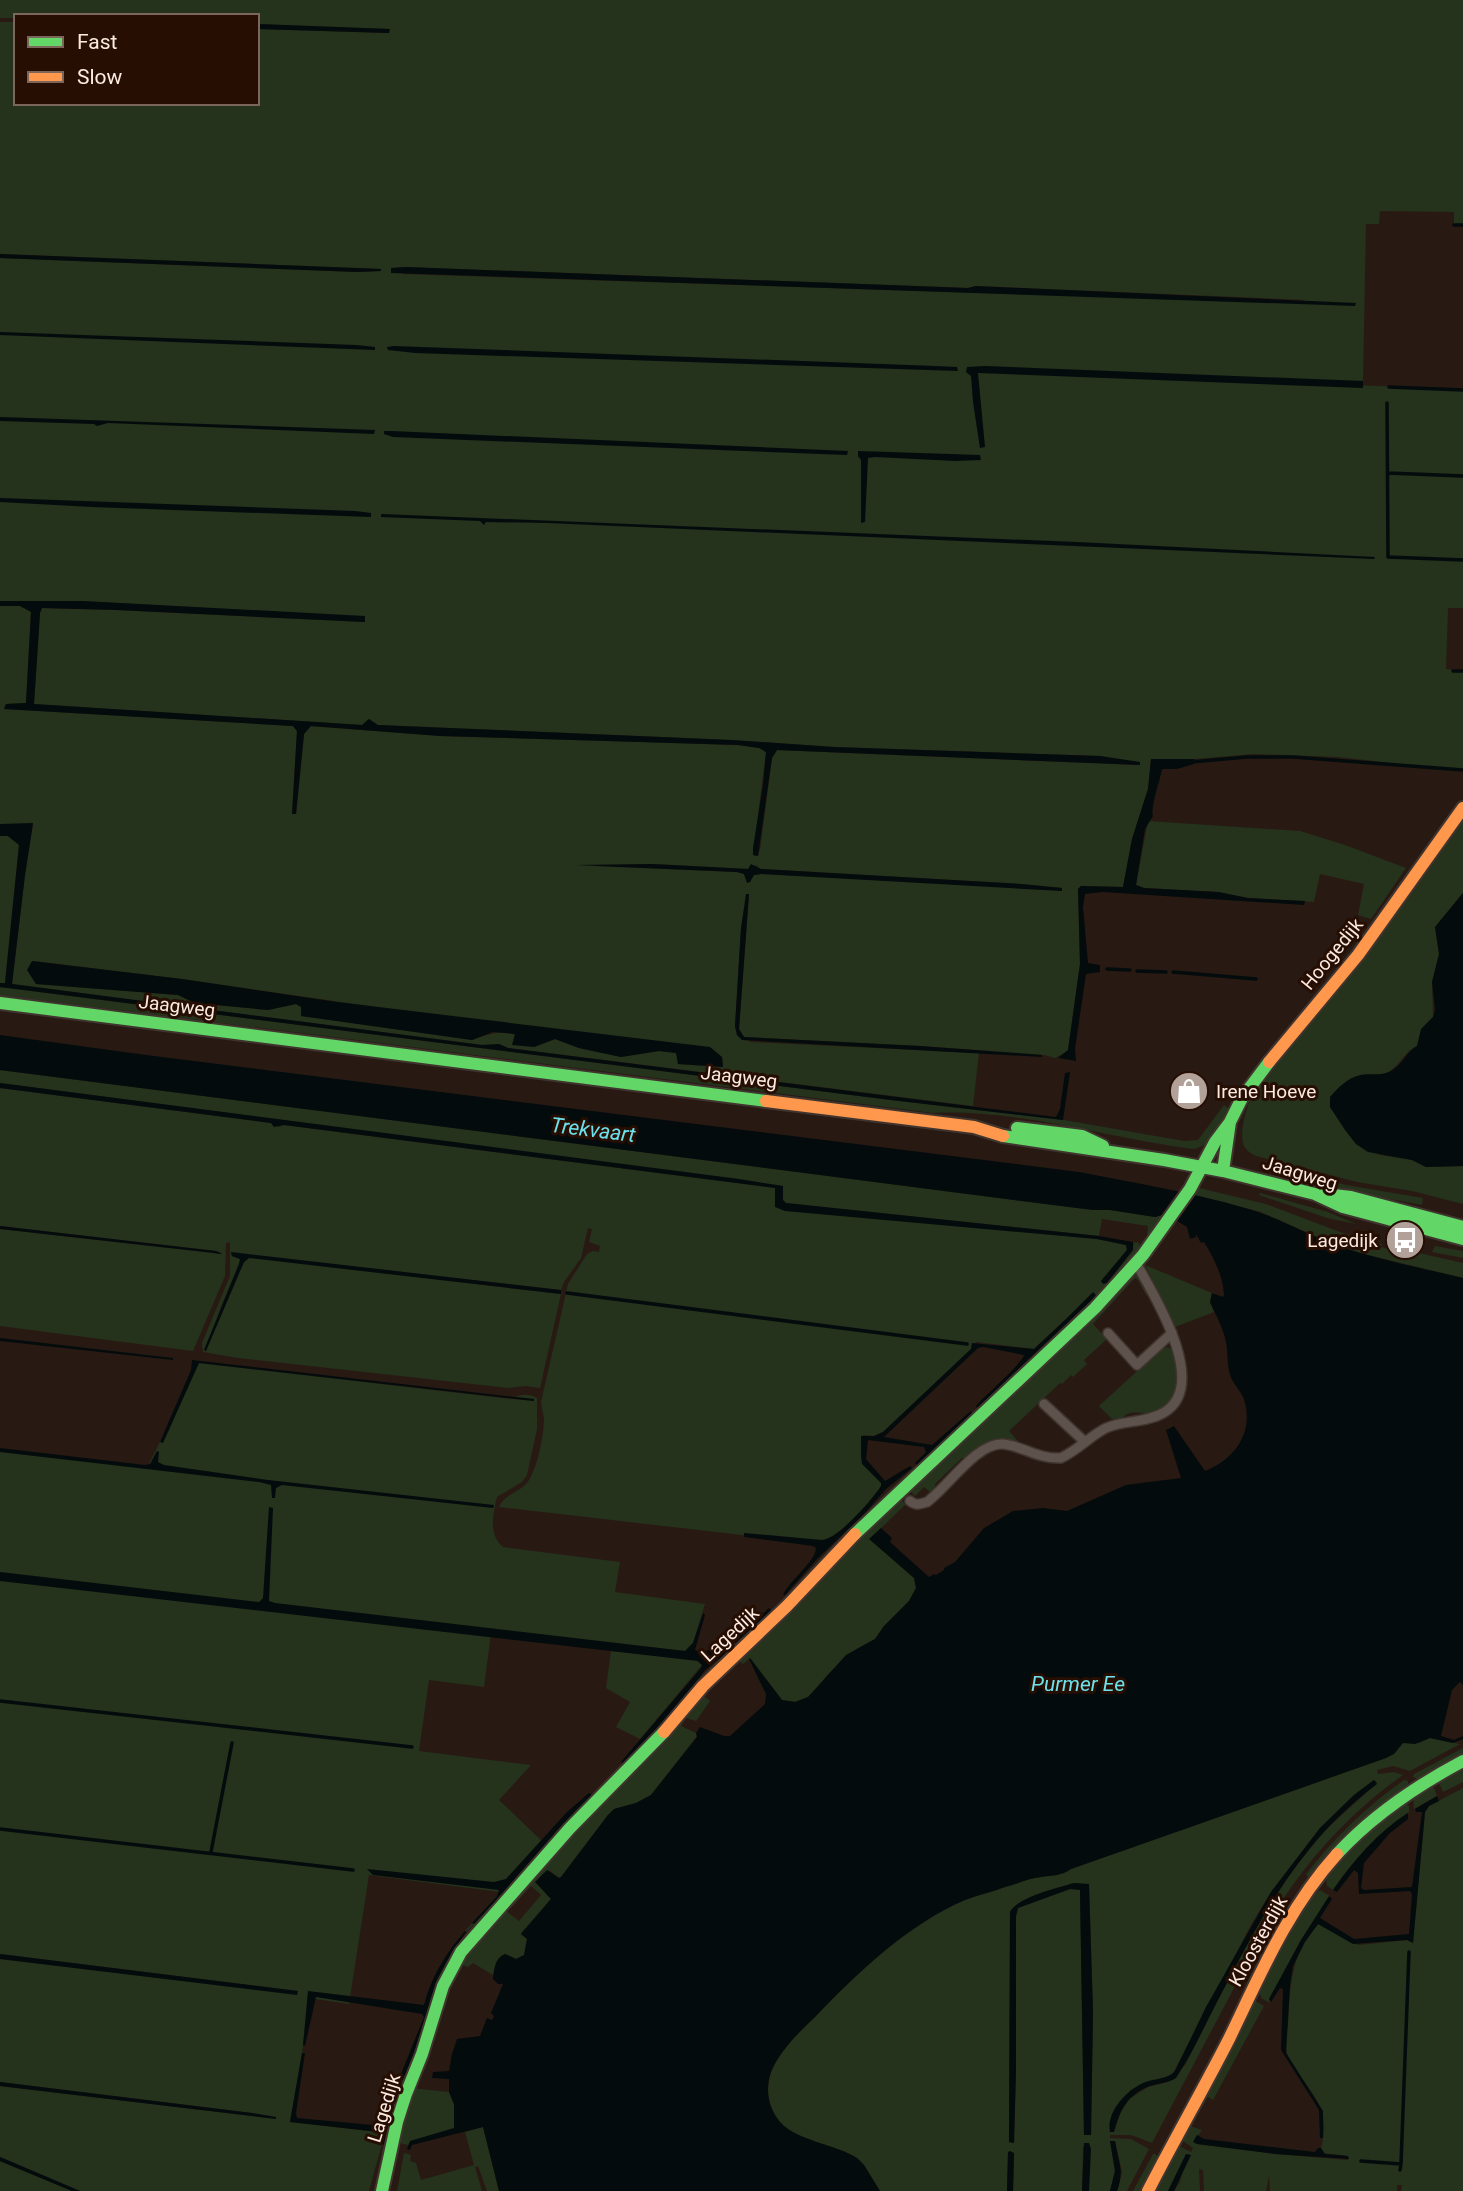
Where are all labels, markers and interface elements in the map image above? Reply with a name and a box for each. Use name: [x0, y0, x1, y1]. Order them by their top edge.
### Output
legend: [14, 14, 259, 105]
text: Fast: [77, 30, 118, 54]
text: Slow: [77, 65, 123, 89]
street label: Hoogedijk: [1296, 913, 1368, 994]
street label: Jaagweg: [137, 990, 217, 1022]
street label: Jaagweg: [699, 1061, 779, 1093]
shop icon: Irene Hoeve: [1168, 1070, 1210, 1112]
place label: Irene Hoeve: [1216, 1080, 1316, 1103]
water label: Trekvaart: [549, 1113, 637, 1147]
street label: Jaagweg: [1260, 1151, 1340, 1195]
bus stop icon: Lagedijk: [1384, 1219, 1426, 1261]
place label: Lagedijk: [1307, 1229, 1378, 1252]
street label: Lagedijk: [696, 1601, 764, 1667]
water label: Purmer Ee: [1031, 1672, 1125, 1696]
street label: Kloosterdijk: [1224, 1891, 1292, 1990]
street label: Lagedijk: [363, 2070, 405, 2145]

